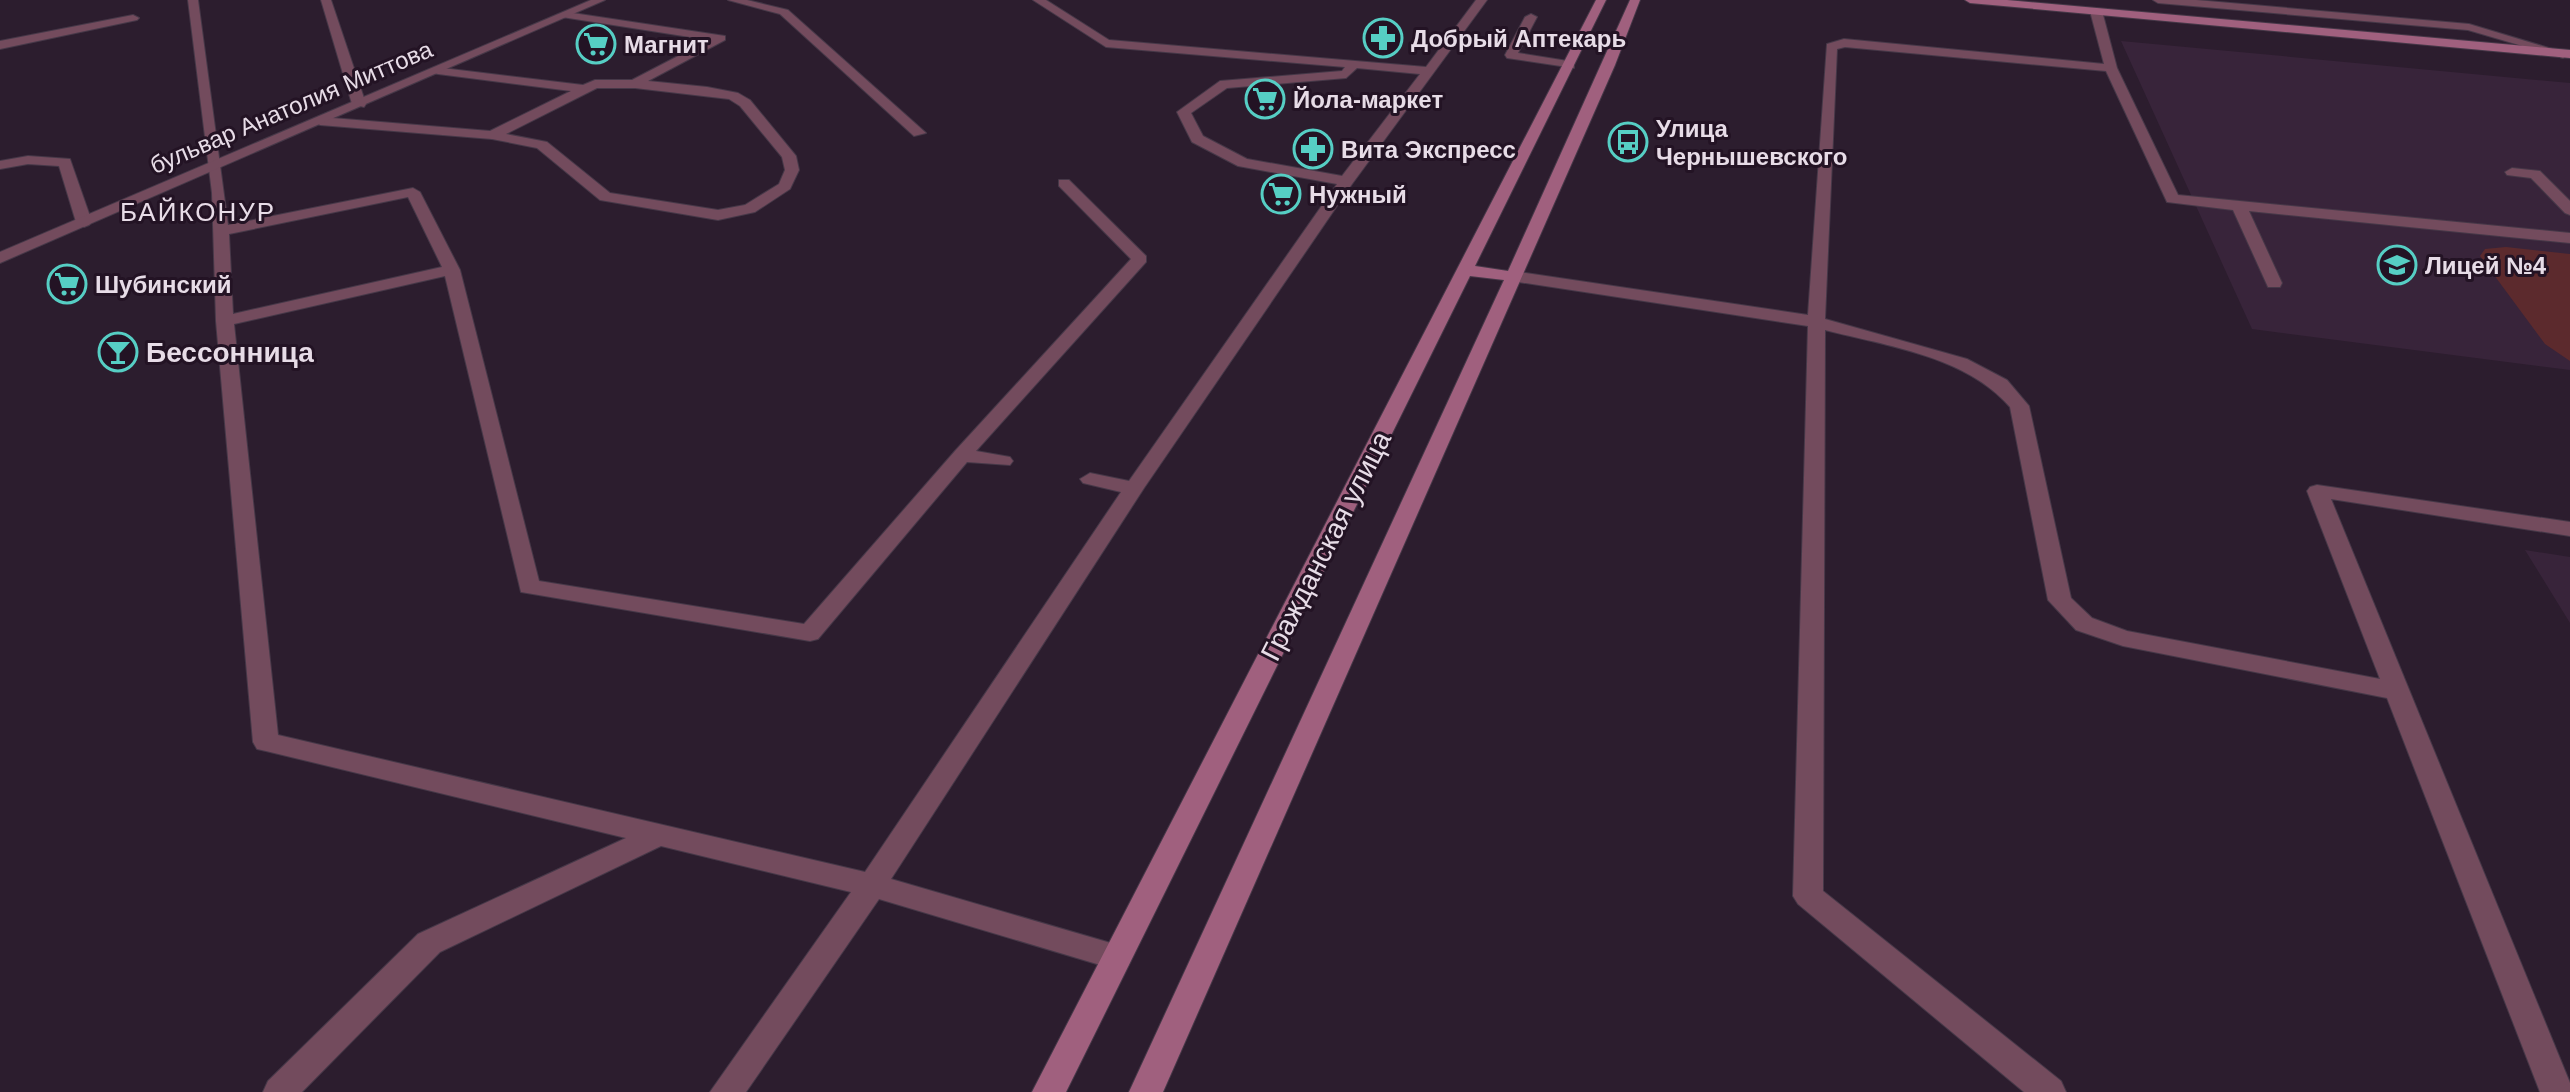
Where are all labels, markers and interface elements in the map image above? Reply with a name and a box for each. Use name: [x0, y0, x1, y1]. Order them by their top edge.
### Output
pharmacy icon: Добрый Аптекарь: [1362, 17, 1404, 59]
supermarket icon: Магнит: [575, 23, 617, 65]
place label: Добрый Аптекарь: [1411, 25, 1626, 52]
place label: Магнит: [624, 31, 709, 58]
street label: бульвар Анатолия Миттова: [146, 35, 437, 179]
supermarket icon: Йола-маркет: [1244, 78, 1286, 120]
place label: Йола-маркет: [1293, 86, 1443, 113]
place label: Улица Чернышевского: [1656, 115, 1847, 170]
bus stop icon: Улица Чернышевского: [1607, 121, 1649, 163]
pharmacy icon: Вита Экспресс: [1292, 128, 1334, 170]
place label: Вита Экспресс: [1341, 136, 1516, 163]
supermarket icon: Нужный: [1260, 173, 1302, 215]
place label: Нужный: [1309, 181, 1407, 208]
district label: БАЙКОНУР: [120, 197, 276, 227]
school or university icon: Лицей №4: [2376, 244, 2418, 286]
place label: Лицей №4: [2425, 252, 2547, 279]
supermarket icon: Шубинский: [46, 263, 88, 305]
place label: Шубинский: [95, 271, 231, 298]
bar icon: Бессонница: [97, 331, 139, 373]
place label: Бессонница: [146, 337, 314, 368]
street label: Гражданская улица: [1255, 426, 1397, 666]

